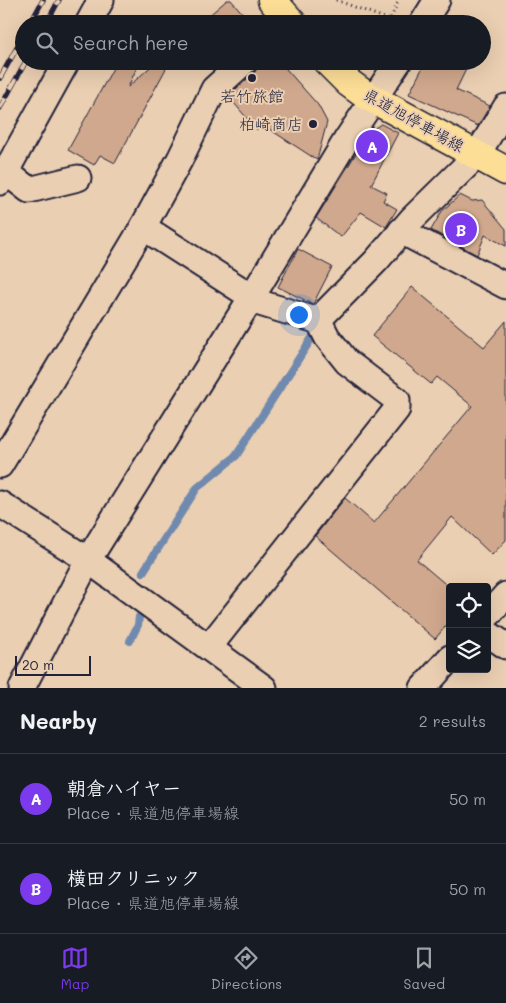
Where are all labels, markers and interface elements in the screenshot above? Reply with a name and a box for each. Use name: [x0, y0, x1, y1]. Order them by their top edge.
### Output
search box: [15, 15, 491, 70]
icon: search: [33, 29, 61, 57]
text: Search here: [73, 30, 189, 55]
marker: 若竹旅館: [246, 72, 258, 84]
street label: 県道旭停車場線: [360, 83, 468, 156]
place label: 若竹旅館: [220, 85, 284, 106]
place label: 柏崎商店: [239, 113, 303, 134]
marker: 柏崎商店: [307, 118, 319, 130]
pin: A: [356, 127, 388, 165]
pin: B: [445, 210, 477, 248]
your location: [286, 302, 312, 328]
map controls: [446, 583, 491, 673]
button: locate: [446, 583, 491, 628]
button: layers: [446, 628, 491, 673]
scale bar: [15, 653, 91, 676]
text: 20 m: [22, 655, 54, 674]
text: Nearby: [20, 707, 97, 734]
text: 2 results: [419, 710, 486, 731]
text: 朝倉ハイヤー: [67, 775, 181, 800]
text: A: [30, 788, 42, 809]
text: 50 m: [449, 788, 486, 809]
text: Place · 県道旭停車場線: [67, 802, 239, 823]
text: 横田クリニック: [67, 865, 200, 890]
text: B: [31, 878, 41, 899]
text: 50 m: [449, 878, 486, 899]
text: Place · 県道旭停車場線: [67, 892, 239, 913]
tab: Map: [61, 944, 89, 993]
tab: Directions: [211, 944, 282, 993]
tab: Saved: [404, 944, 445, 993]

